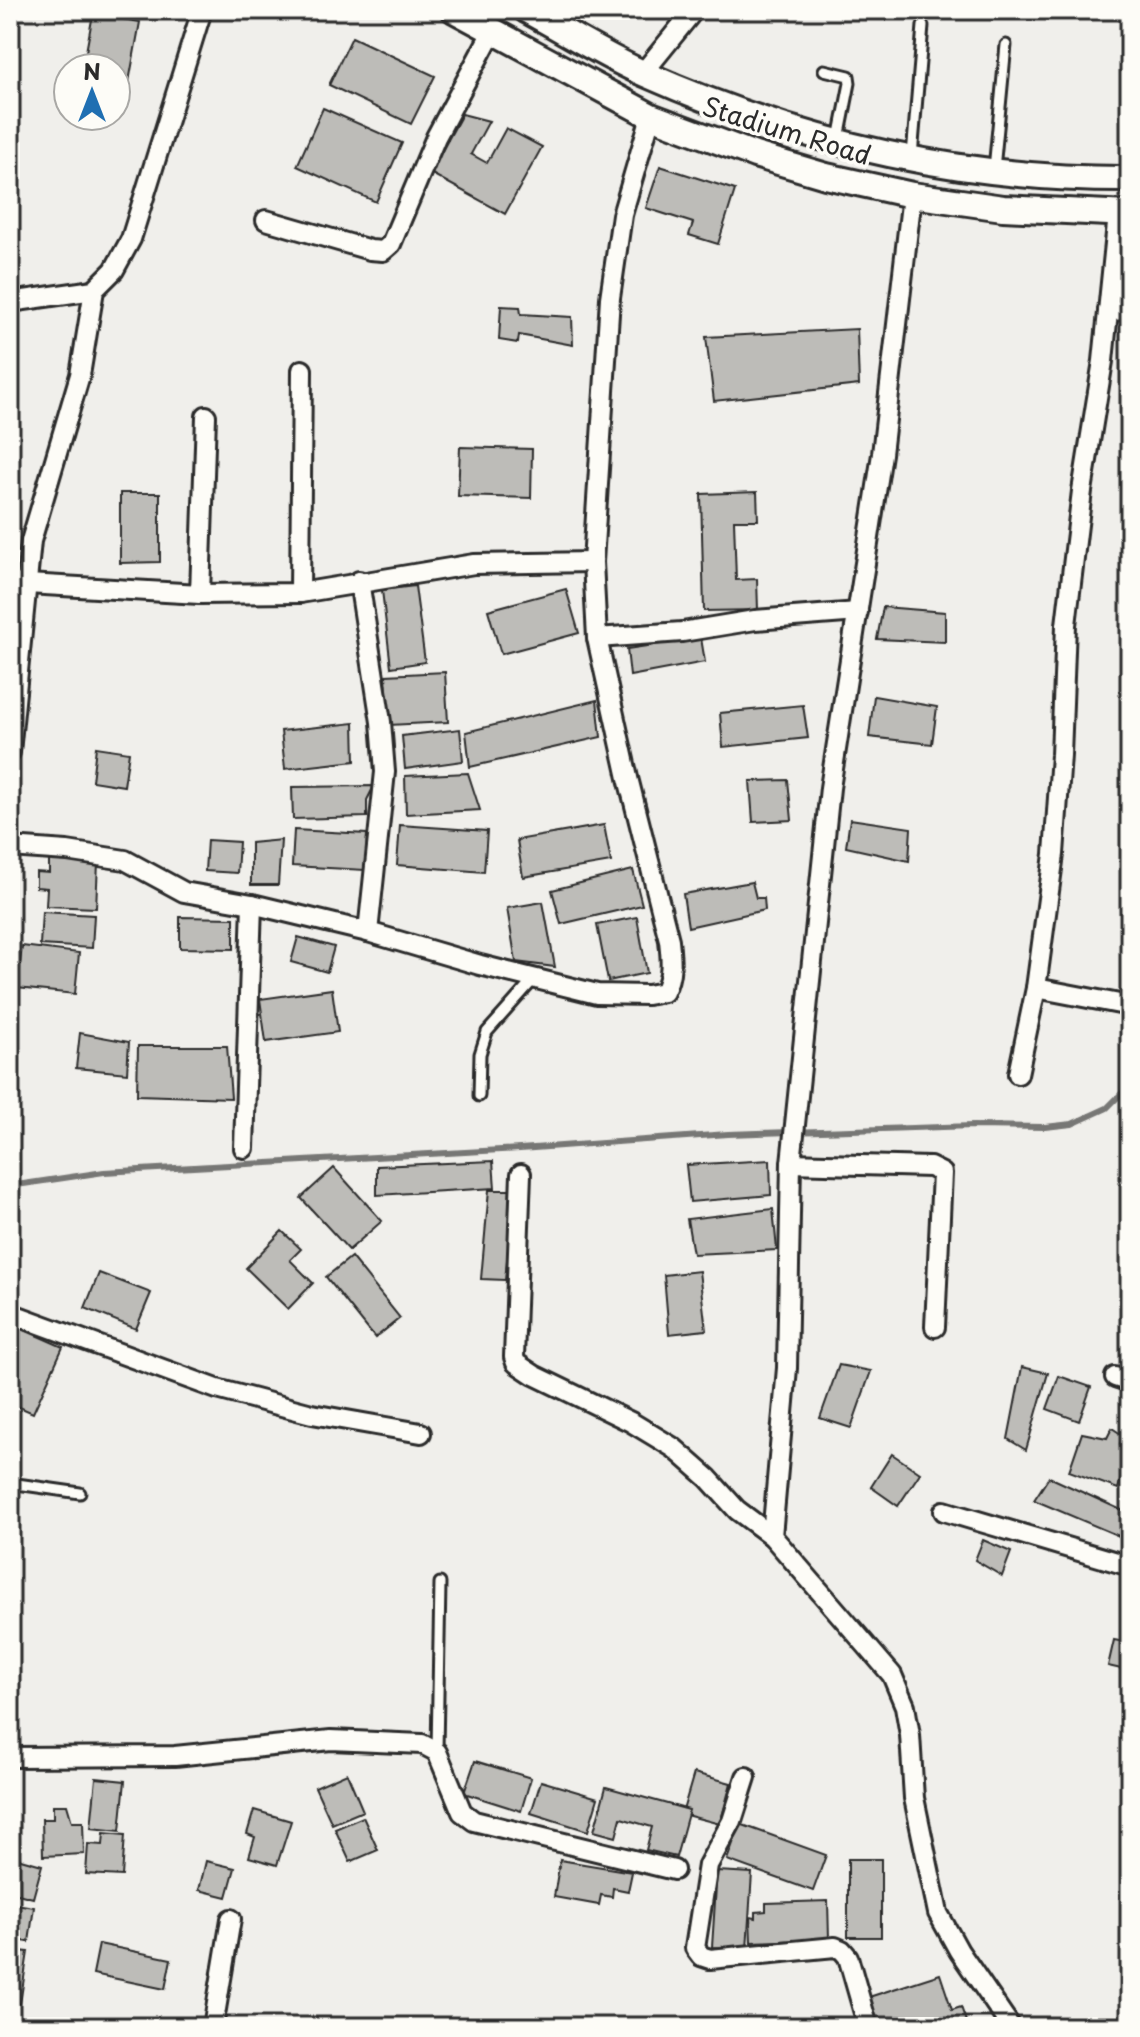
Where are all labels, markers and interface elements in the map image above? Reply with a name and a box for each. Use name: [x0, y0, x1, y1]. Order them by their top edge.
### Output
north arrow: [52, 52, 132, 132]
text: N: [83, 54, 101, 87]
street label: Stadium Road: [698, 86, 876, 174]

